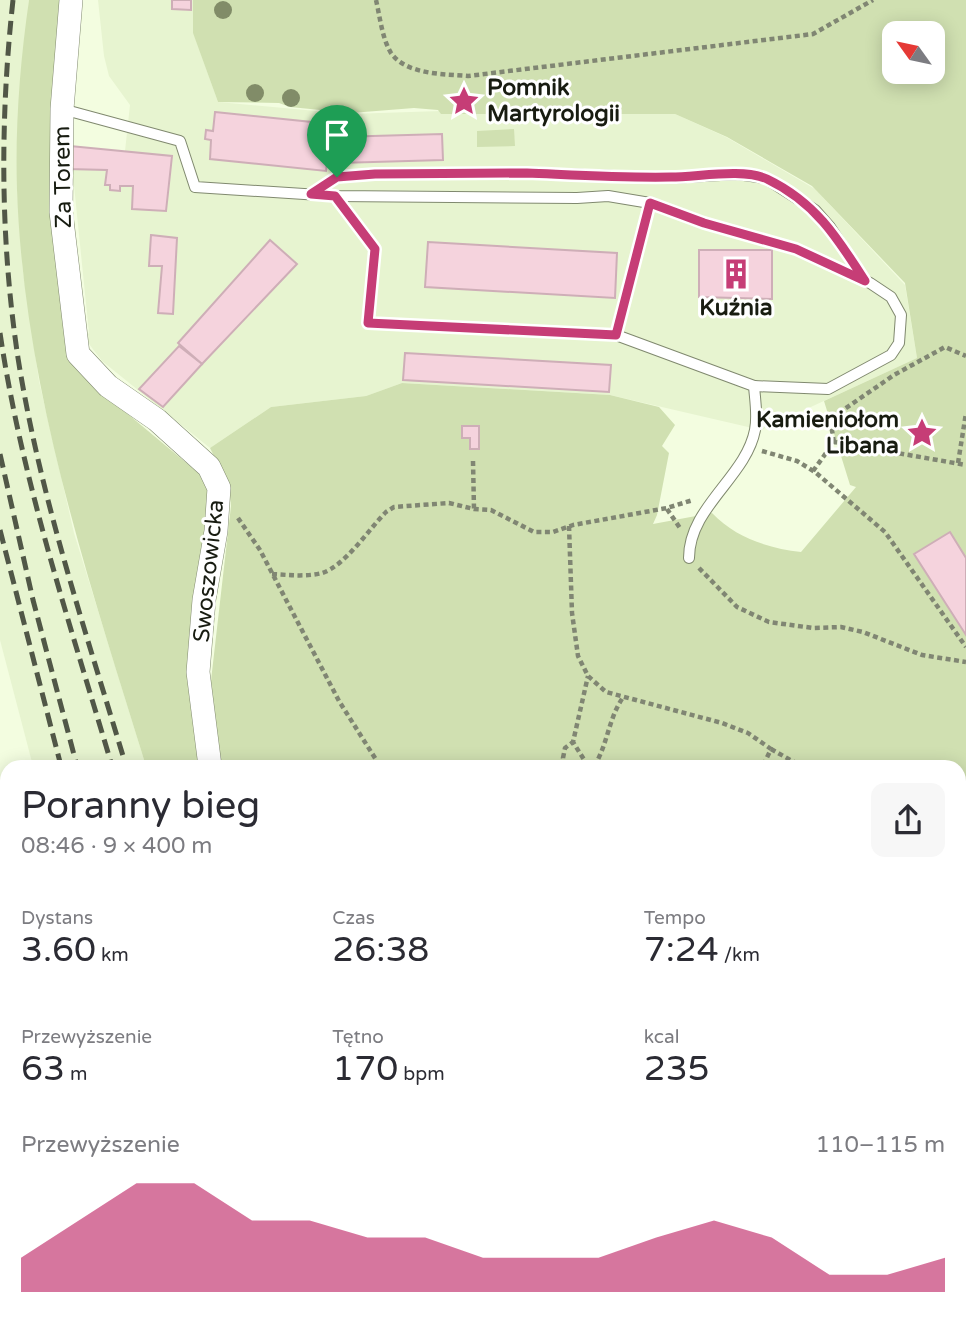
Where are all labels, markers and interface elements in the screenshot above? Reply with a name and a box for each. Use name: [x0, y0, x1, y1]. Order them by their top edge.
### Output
north arrow: [882, 21, 945, 84]
map controls: [882, 21, 945, 84]
place label: Pomnik Martyrologii: [487, 74, 620, 128]
place icon: Pomnik Martyrologii: [447, 84, 481, 118]
pin: [307, 105, 367, 177]
icon: arrive: [318, 116, 356, 154]
street label: Za Torem: [48, 125, 78, 229]
building icon: Kuźnia: [719, 257, 753, 291]
place label: Kuźnia: [699, 294, 773, 322]
place label: Kamieniołom Libana: [756, 406, 899, 460]
place icon: Kamieniołom Libana: [905, 416, 939, 450]
street label: Swoszowicka: [188, 498, 230, 644]
text: Poranny bieg: [21, 783, 260, 829]
button: share: [871, 783, 945, 857]
text: 08:46 · 9 × 400 m: [21, 832, 212, 860]
text: Dystans: [21, 907, 93, 929]
text: Czas: [332, 907, 375, 929]
text: Tempo: [644, 907, 706, 929]
text: 3.60: [21, 929, 96, 971]
text: 26:38: [332, 929, 429, 971]
text: 7:24: [644, 929, 719, 971]
text: km: [96, 944, 129, 966]
text: /km: [719, 944, 760, 966]
text: Przewyższenie: [21, 1026, 152, 1048]
text: Tętno: [332, 1026, 384, 1048]
text: kcal: [644, 1026, 679, 1048]
text: 63: [21, 1048, 65, 1090]
text: 170: [332, 1048, 398, 1090]
text: 235: [644, 1048, 710, 1090]
text: m: [65, 1063, 87, 1085]
text: bpm: [398, 1063, 445, 1085]
text: Przewyższenie: [21, 1131, 180, 1159]
text: 110–115 m: [816, 1131, 945, 1159]

